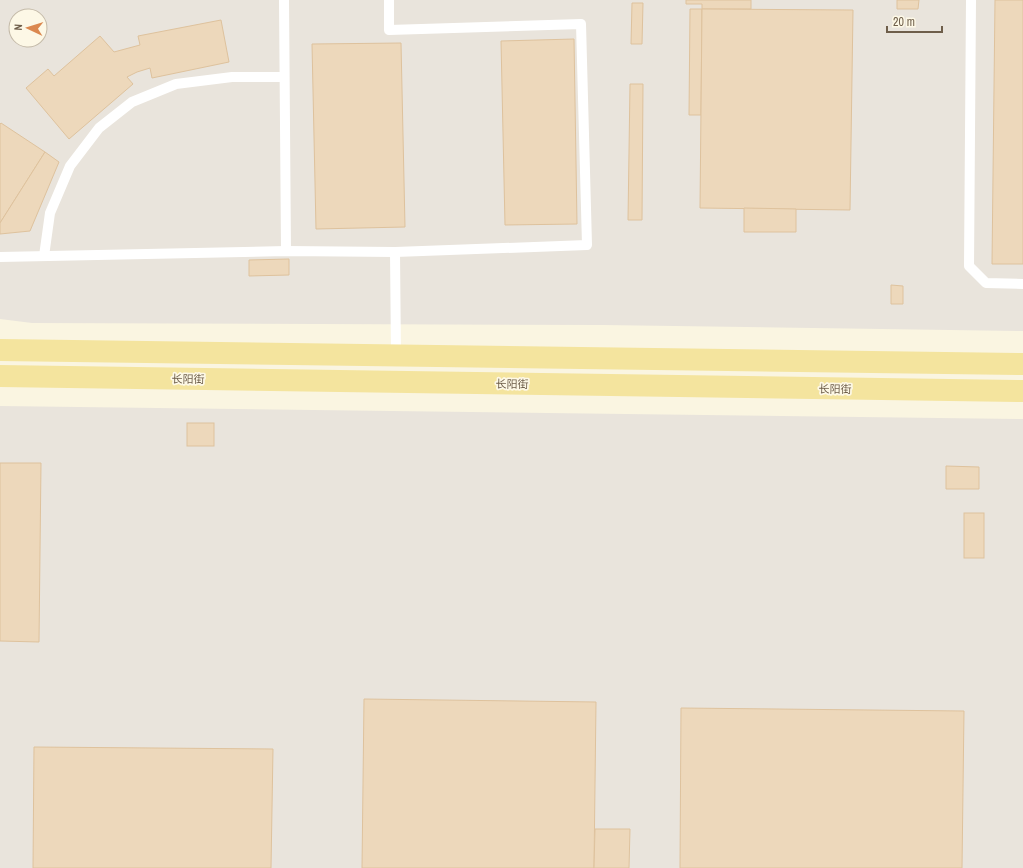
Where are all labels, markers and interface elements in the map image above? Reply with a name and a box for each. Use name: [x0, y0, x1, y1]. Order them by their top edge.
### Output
north arrow: [8, 8, 48, 48]
scale bar: [887, 8, 942, 34]
text: 20 m: [893, 14, 915, 30]
text: N: [11, 24, 25, 31]
street label: 长阳街: [171, 372, 205, 386]
street label: 长阳街: [495, 377, 529, 391]
street label: 长阳街: [818, 382, 852, 396]

